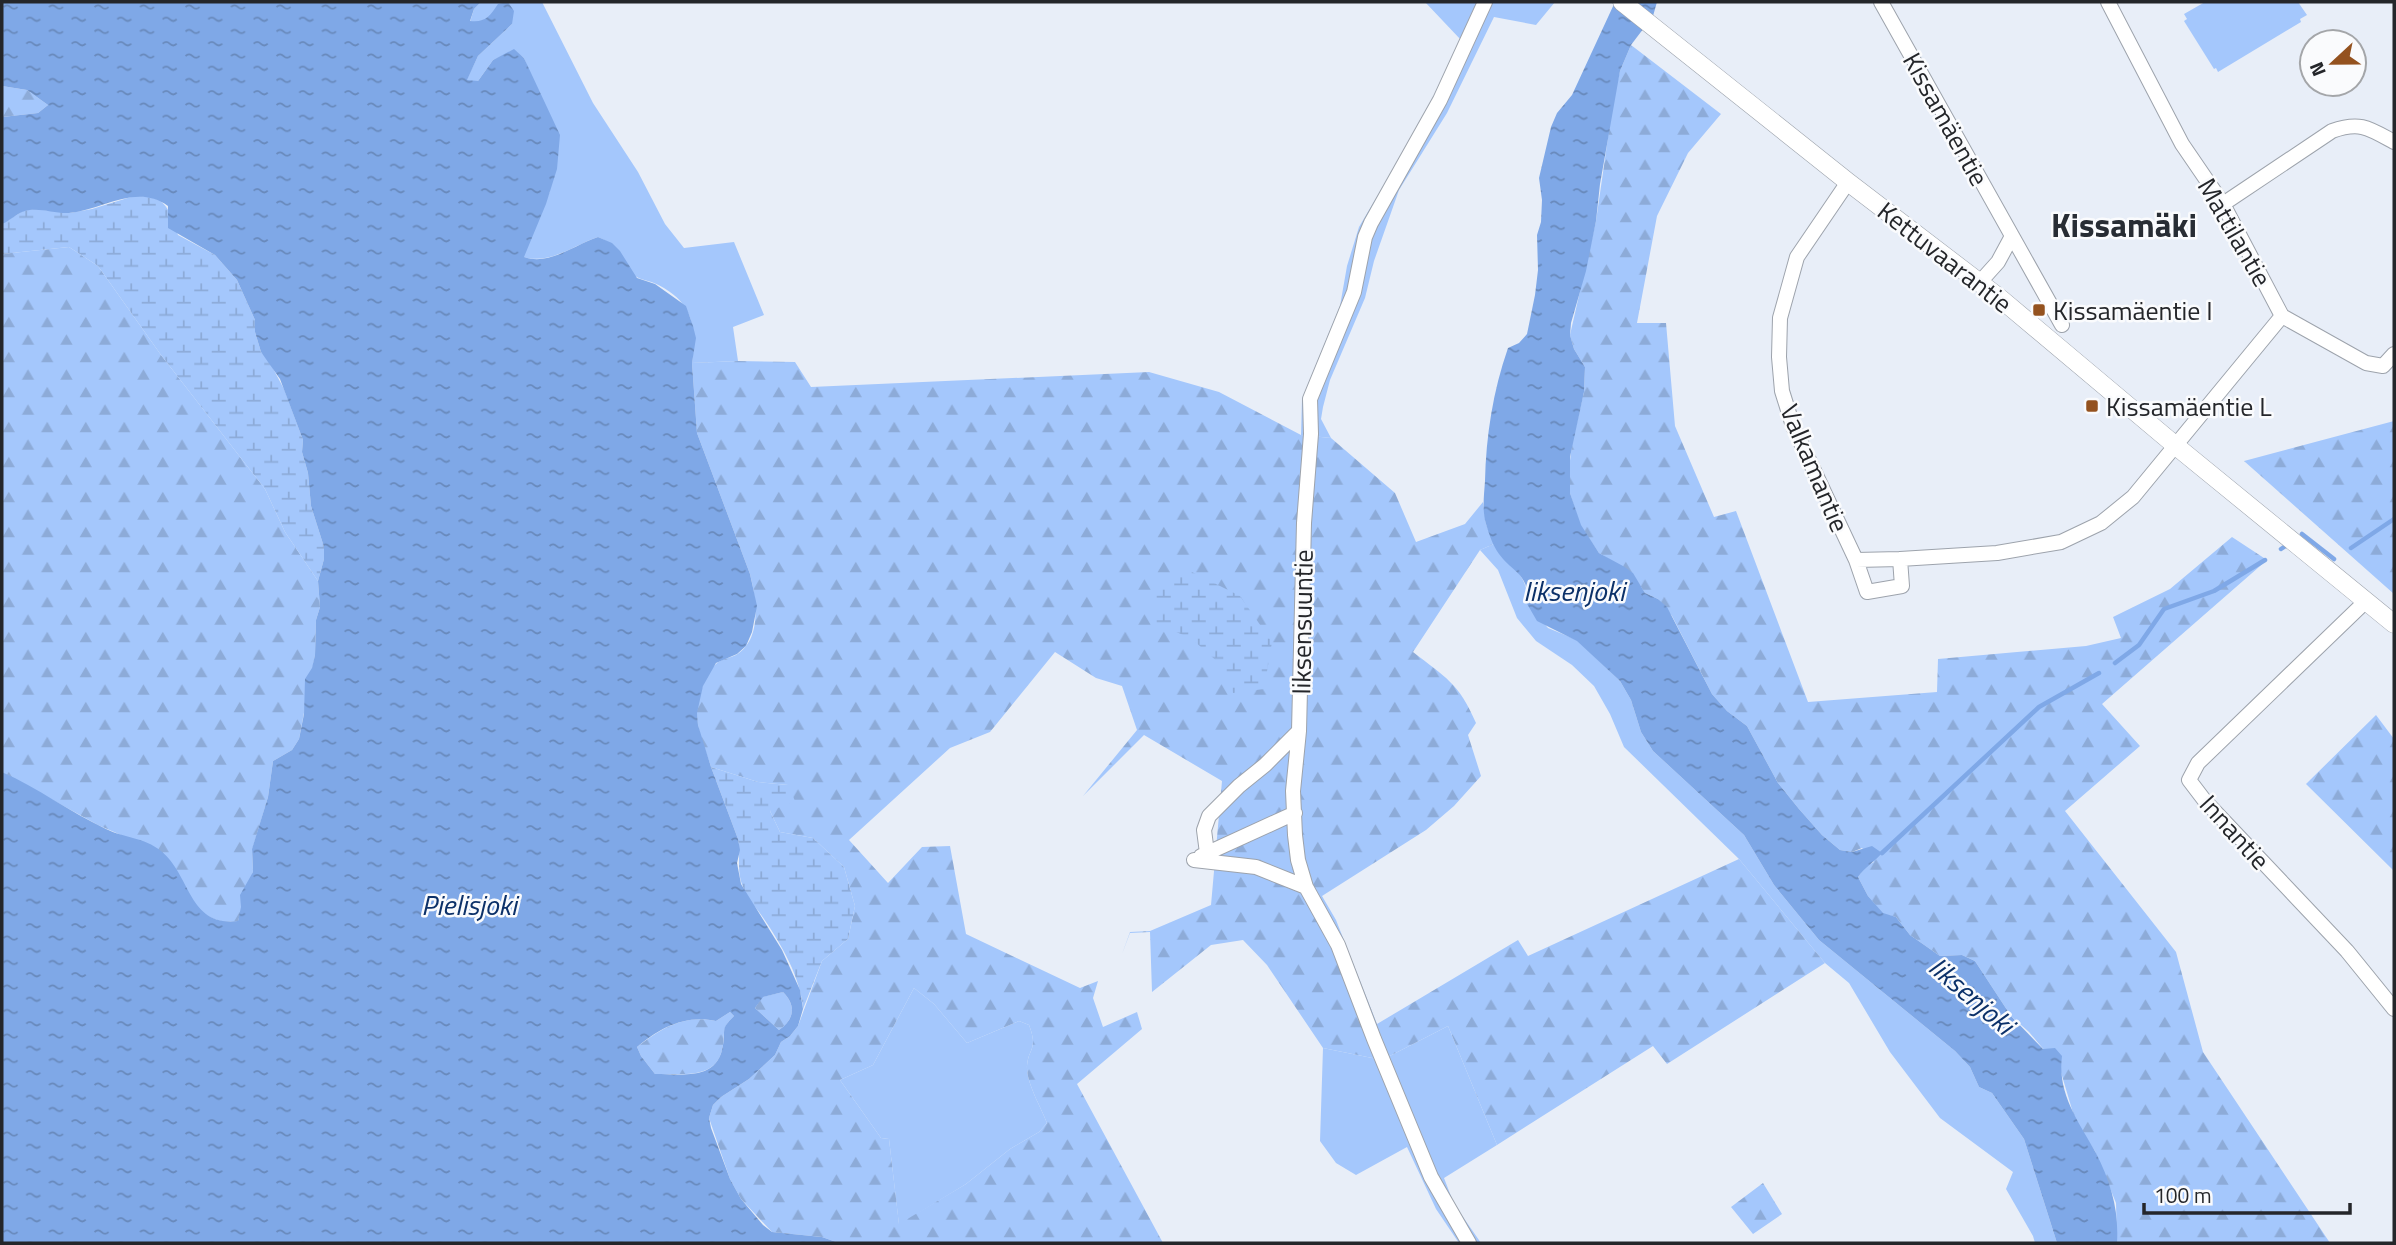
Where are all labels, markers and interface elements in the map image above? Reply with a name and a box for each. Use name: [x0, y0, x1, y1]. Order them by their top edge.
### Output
north arrow: [2298, 28, 2368, 98]
street label: Kissamäentie: [1893, 45, 1999, 193]
text: N: [2301, 58, 2333, 81]
street label: Mattilantie: [2188, 170, 2282, 294]
street label: Kettuvaarantie: [1869, 192, 2021, 322]
district label: Kissamäki: [2051, 200, 2197, 250]
place label: Kissamäentie I: [2053, 291, 2213, 330]
marker: Kissamäentie I: [2031, 302, 2047, 318]
place label: Kissamäentie L: [2106, 387, 2272, 426]
street label: Valkamantie: [1771, 398, 1859, 538]
marker: Kissamäentie L: [2084, 398, 2100, 414]
street label: Iiksensuuntie: [1281, 549, 1323, 695]
water label: Iiksenjoki: [1523, 569, 1628, 612]
street label: Innantie: [2191, 786, 2279, 878]
water label: Pielisjoki: [421, 883, 520, 926]
water label: Iiksenjoki: [1920, 945, 2027, 1047]
scale bar: [2144, 1172, 2350, 1216]
text: 100 m: [2154, 1179, 2211, 1211]

